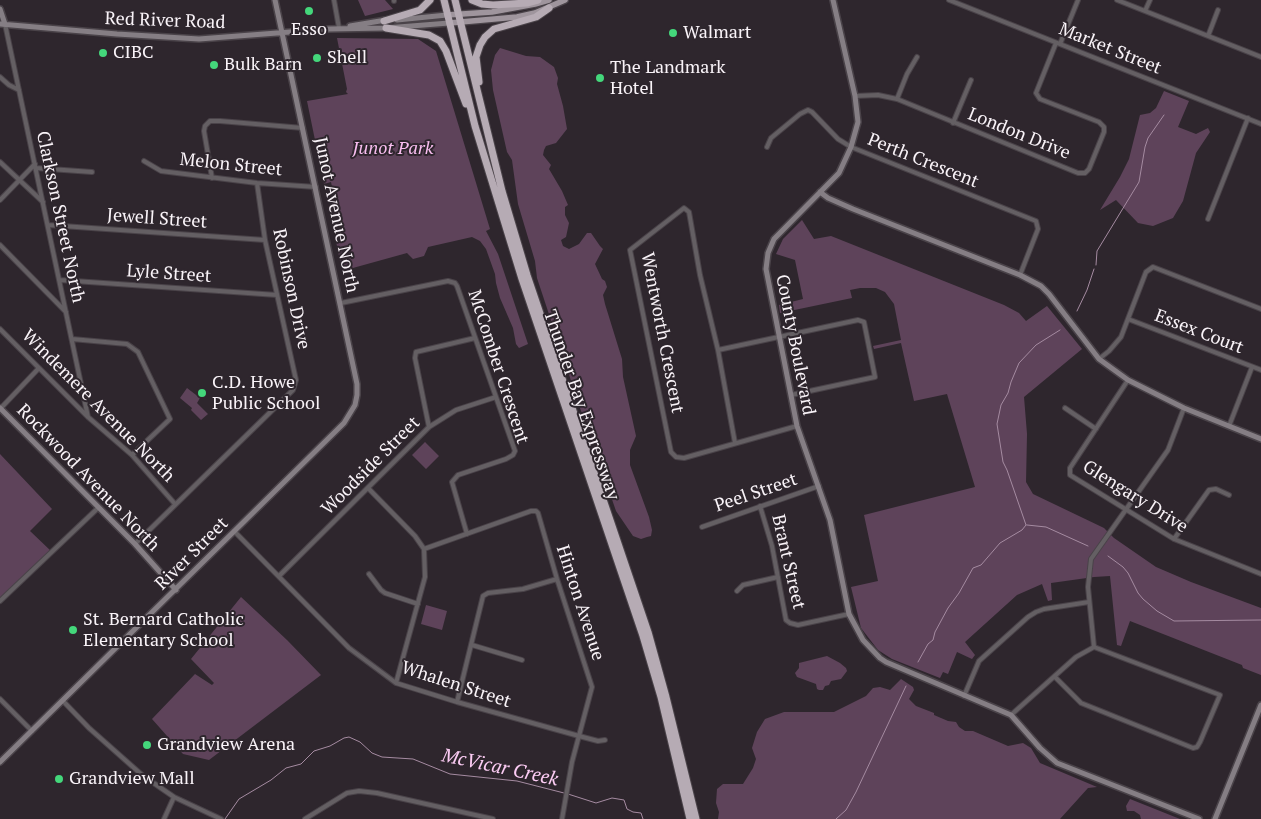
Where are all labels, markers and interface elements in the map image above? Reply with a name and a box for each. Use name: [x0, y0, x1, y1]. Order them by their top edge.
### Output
marker: Esso: [303, 5, 315, 17]
street label: Red River Road: [104, 8, 226, 34]
place label: Esso: [291, 19, 327, 41]
street label: Market Street: [1056, 19, 1164, 79]
place label: Walmart: [683, 22, 751, 44]
marker: Walmart: [667, 27, 679, 39]
place label: CIBC: [113, 42, 154, 64]
marker: CIBC: [97, 47, 109, 59]
place label: Shell: [327, 47, 367, 69]
marker: Shell: [311, 52, 323, 64]
place label: Bulk Barn: [224, 54, 302, 76]
place label: The Landmark Hotel: [610, 57, 726, 100]
marker: Bulk Barn: [208, 59, 220, 71]
marker: The Landmark Hotel: [594, 72, 606, 84]
street label: London Drive: [965, 104, 1073, 164]
street label: Clarkson Street North: [31, 129, 89, 305]
street label: Perth Crescent: [864, 129, 982, 193]
street label: Junot Avenue North: [309, 135, 363, 295]
park label: Junot Park: [353, 138, 433, 160]
street label: Melon Street: [179, 149, 283, 181]
street label: Jewell Street: [106, 205, 208, 233]
street label: Robinson Drive: [268, 227, 314, 351]
street label: Wentworth Crescent: [636, 251, 688, 415]
street label: Lyle Street: [126, 260, 212, 288]
street label: County Boulevard: [771, 273, 819, 417]
street label: McComber Crescent: [463, 287, 533, 447]
street label: Essex Court: [1151, 305, 1247, 359]
street label: Thunder Bay Expressway: [538, 307, 624, 503]
street label: Windemere Avenue North: [17, 325, 179, 487]
place label: C.D. Howe Public School: [212, 372, 320, 414]
marker: C.D. Howe Public School: [196, 387, 208, 399]
street label: Rockwood Avenue North: [12, 400, 164, 556]
street label: Woodside Street: [317, 412, 425, 520]
street label: Glengary Drive: [1079, 456, 1191, 538]
street label: Peel Street: [712, 469, 800, 517]
street label: Brant Street: [767, 512, 809, 612]
street label: River Street: [151, 513, 233, 595]
street label: Hinton Avenue: [551, 543, 609, 663]
place label: St. Bernard Catholic Elementary School: [83, 609, 244, 652]
marker: St. Bernard Catholic Elementary School: [67, 624, 79, 636]
street label: Whalen Street: [398, 657, 514, 713]
place label: Grandview Arena: [157, 734, 295, 756]
marker: Grandview Arena: [141, 739, 153, 751]
water label: McVicar Creek: [440, 745, 560, 791]
place label: Grandview Mall: [69, 768, 195, 790]
marker: Grandview Mall: [53, 773, 65, 785]

